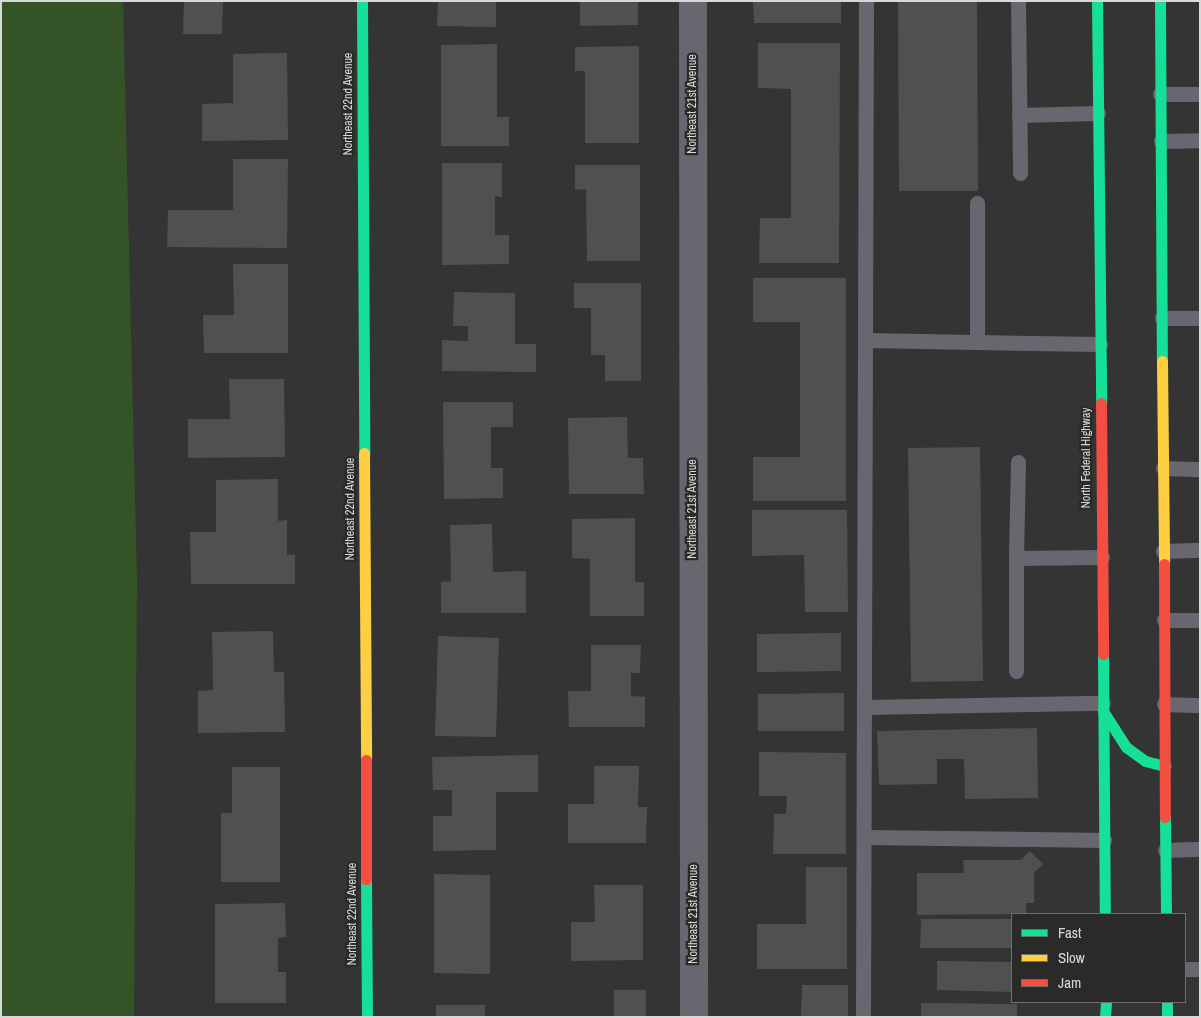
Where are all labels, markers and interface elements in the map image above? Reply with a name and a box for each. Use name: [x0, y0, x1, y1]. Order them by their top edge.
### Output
street label: Northeast 22nd Avenue: [342, 52, 356, 156]
street label: Northeast 21st Avenue: [686, 54, 700, 154]
street label: North Federal Highway: [1080, 408, 1094, 508]
street label: Northeast 22nd Avenue: [344, 457, 358, 561]
street label: Northeast 21st Avenue: [686, 459, 700, 559]
street label: Northeast 22nd Avenue: [346, 862, 360, 966]
street label: Northeast 21st Avenue: [687, 864, 701, 964]
legend: [1011, 913, 1186, 1003]
text: Fast: [1058, 922, 1081, 943]
text: Slow: [1058, 947, 1085, 968]
text: Jam: [1058, 972, 1081, 993]

